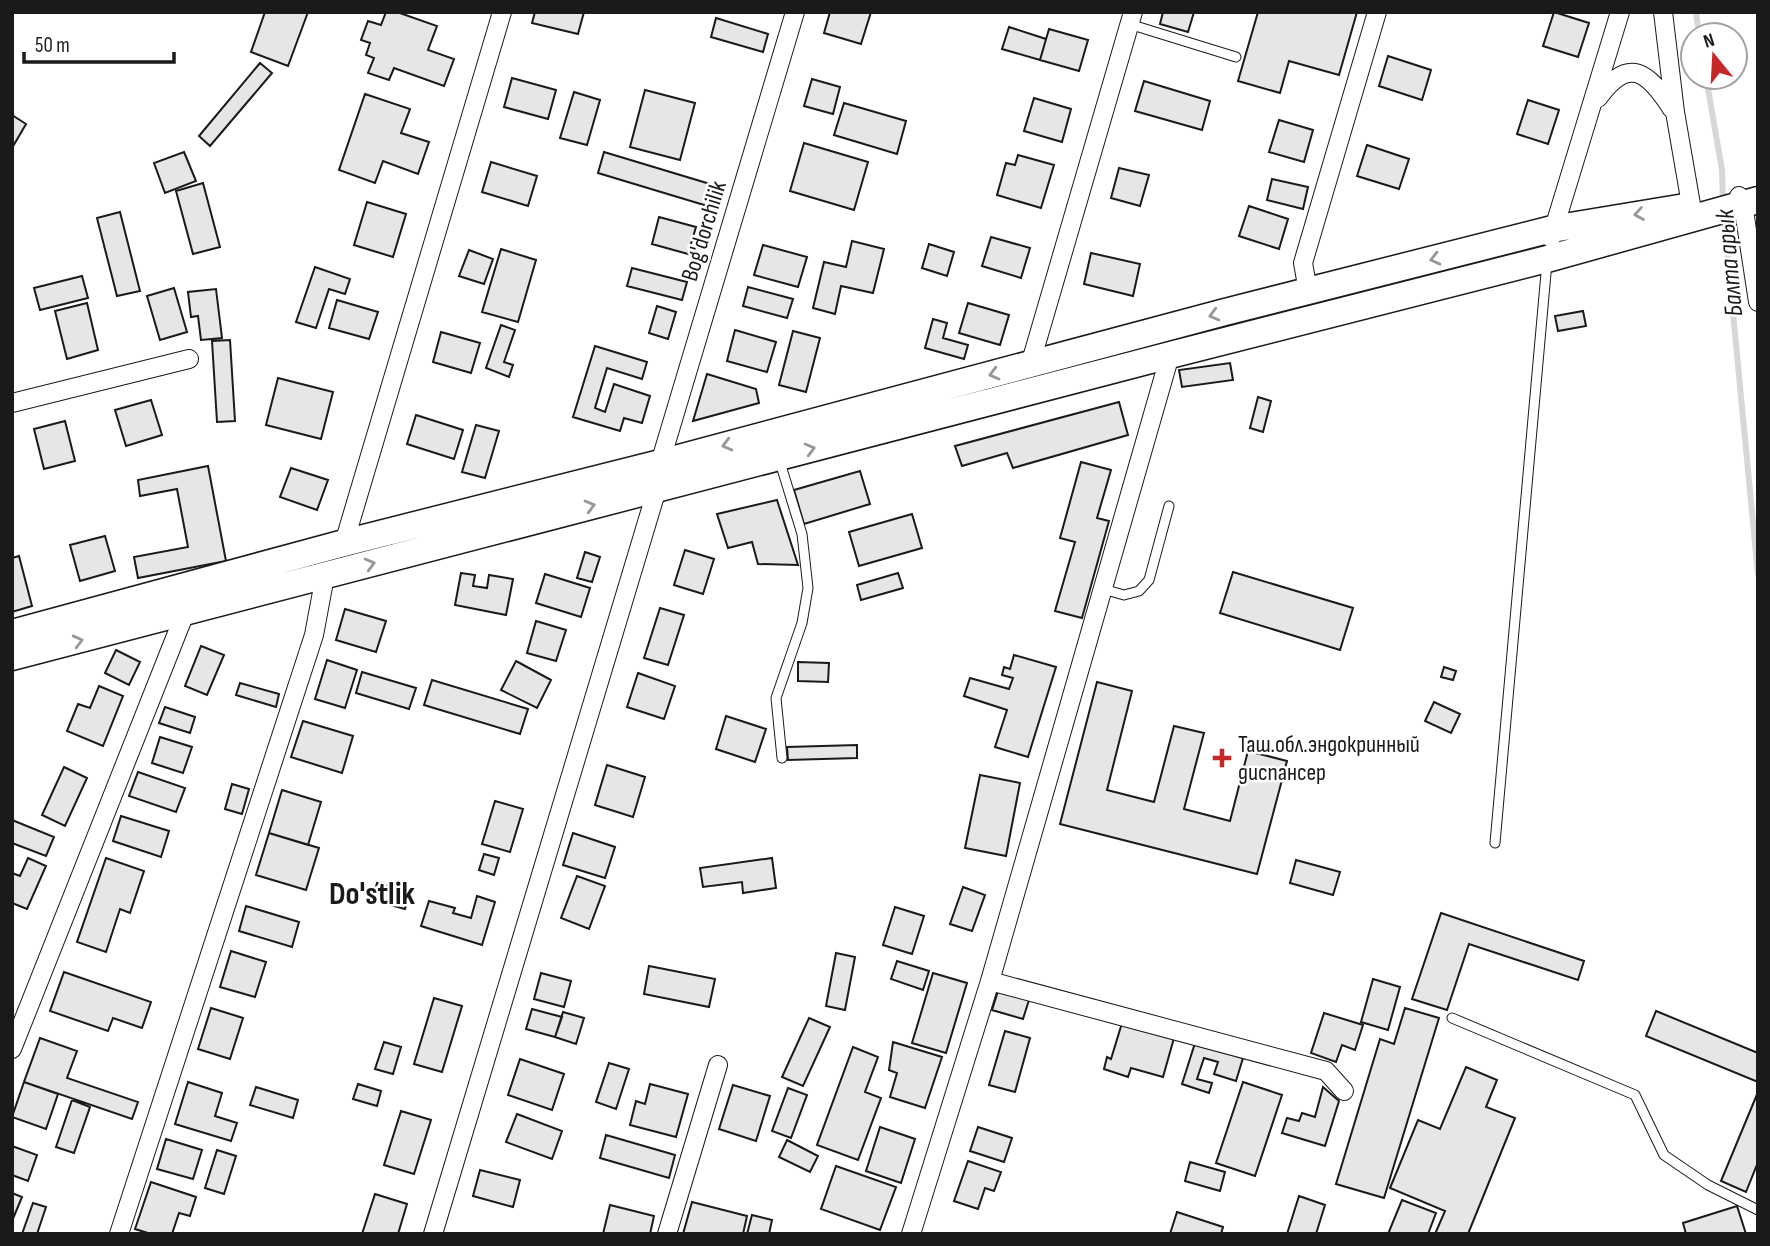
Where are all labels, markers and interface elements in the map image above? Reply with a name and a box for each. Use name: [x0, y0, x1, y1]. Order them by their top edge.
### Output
scale bar: [24, 21, 175, 65]
north arrow: [1679, 21, 1749, 91]
text: N: [1701, 29, 1718, 54]
text: 50 m: [35, 33, 70, 58]
street label: Bog'dorchilik: [675, 177, 733, 285]
one-way arrow: [1633, 206, 1645, 221]
water label: Балта арык: [1710, 207, 1750, 318]
one-way arrow: [1429, 251, 1441, 265]
one-way arrow: [1208, 307, 1220, 322]
one-way arrow: [989, 366, 1001, 380]
one-way arrow: [721, 437, 733, 452]
one-way arrow: [804, 443, 816, 457]
one-way arrow: [583, 500, 595, 515]
one-way arrow: [363, 558, 375, 572]
one-way arrow: [72, 635, 84, 649]
place label: Таш.обл.эндокринный диспансер: [1238, 730, 1420, 787]
marker: Таш.обл.эндокринный диспансер: [1212, 748, 1232, 768]
district label: Do'stlik: [329, 875, 416, 914]

